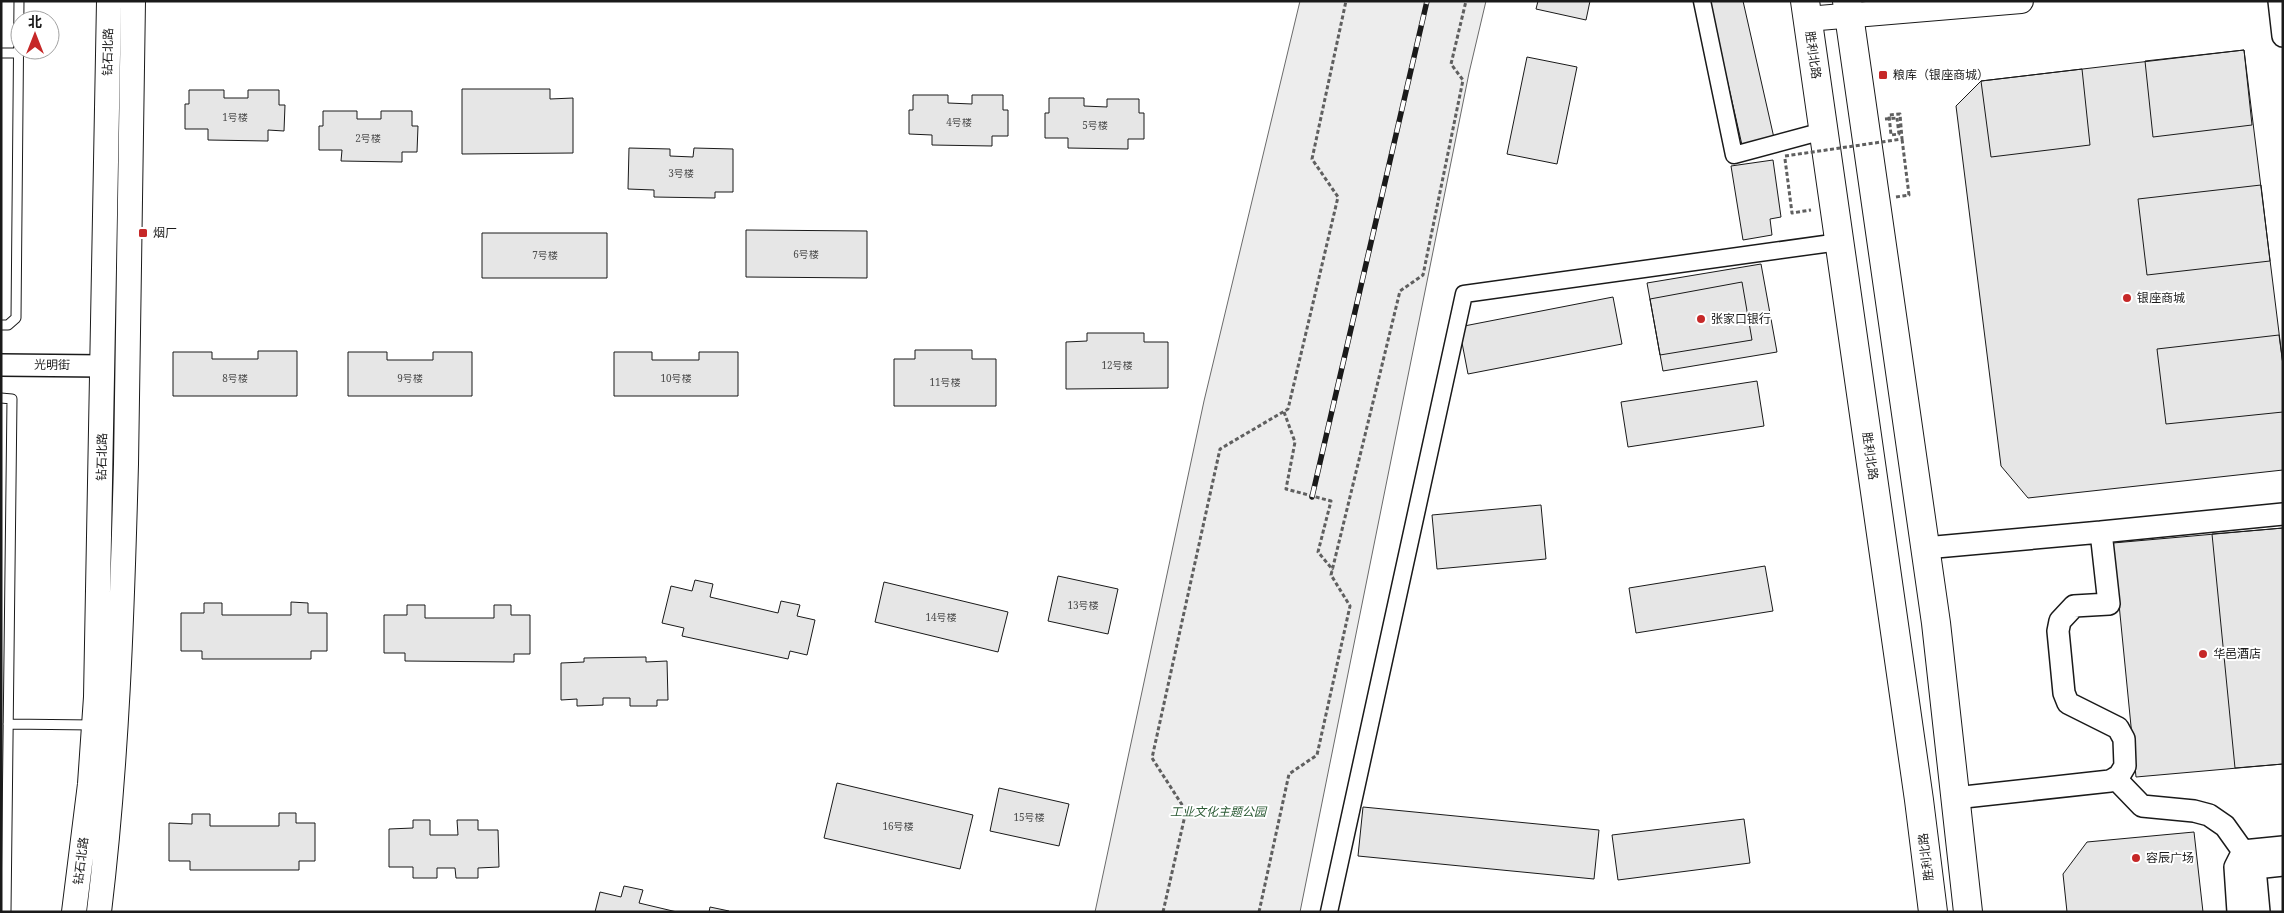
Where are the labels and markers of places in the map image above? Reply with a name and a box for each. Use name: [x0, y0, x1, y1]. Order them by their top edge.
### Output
place label: 粮库（银座商城）: [1893, 66, 1989, 83]
marker: 粮库（银座商城）: [1877, 69, 1889, 81]
place label: 烟厂: [153, 224, 177, 241]
marker: 烟厂: [137, 227, 149, 239]
place label: 银座商城: [2137, 289, 2185, 306]
marker: 银座商城: [2121, 292, 2133, 304]
place label: 张家口银行: [1711, 310, 1771, 327]
marker: 张家口银行: [1695, 313, 1707, 325]
place label: 华邑酒店: [2213, 645, 2261, 662]
marker: 华邑酒店: [2197, 648, 2209, 660]
place label: 容辰广场: [2146, 849, 2194, 866]
marker: 容辰广场: [2130, 852, 2142, 864]

